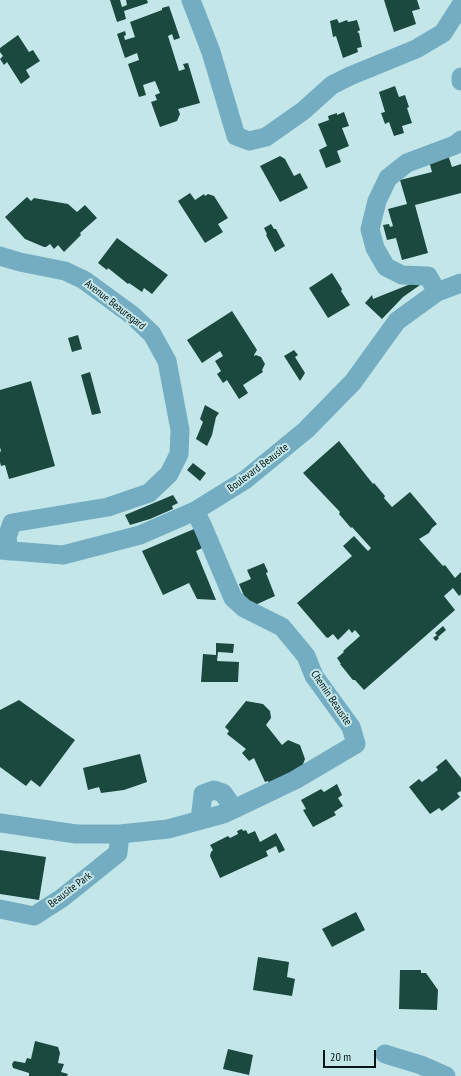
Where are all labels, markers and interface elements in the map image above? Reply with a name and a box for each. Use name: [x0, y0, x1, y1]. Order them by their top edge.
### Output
street label: Avenue Beauregard: [82, 277, 148, 333]
street label: Boulevard Beausite: [225, 441, 291, 495]
street label: Chemin Beausite: [308, 668, 354, 728]
street label: Beausite Park: [46, 869, 94, 911]
scale bar: [325, 1042, 378, 1068]
text: 20 m: [330, 1049, 351, 1064]

